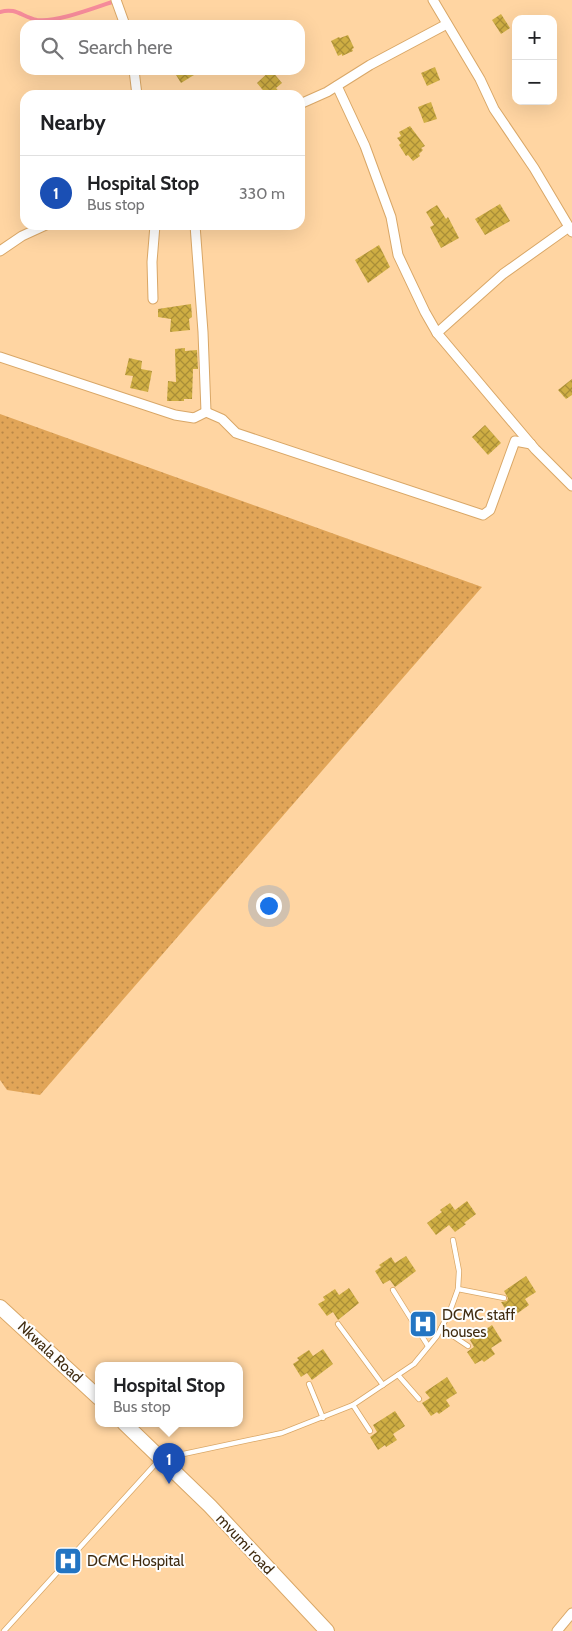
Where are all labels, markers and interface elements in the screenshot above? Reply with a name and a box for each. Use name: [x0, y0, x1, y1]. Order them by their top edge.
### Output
map controls: [512, 15, 557, 105]
button: +: [512, 15, 557, 60]
search box: [20, 20, 305, 75]
icon: search: [38, 34, 66, 62]
text: Search here: [78, 36, 172, 59]
button: −: [512, 60, 557, 105]
text: Nearby: [40, 110, 106, 135]
text: Hospital Stop: [87, 172, 199, 195]
text: 1: [53, 184, 59, 203]
text: 330 m: [239, 184, 285, 203]
text: Bus stop: [87, 195, 145, 214]
your location: [256, 893, 282, 919]
place label: DCMC staff houses: [442, 1306, 515, 1341]
hospital icon: DCMC staff houses: [408, 1309, 438, 1339]
street label: Nkwala Road: [14, 1318, 86, 1386]
popup: [95, 1362, 243, 1427]
text: Hospital Stop: [113, 1374, 225, 1397]
text: Bus stop: [113, 1397, 171, 1416]
pin: 1: [153, 1443, 185, 1484]
street label: mvumi road: [212, 1510, 278, 1578]
hospital icon: DCMC Hospital: [53, 1546, 83, 1576]
place label: DCMC Hospital: [87, 1552, 184, 1570]

